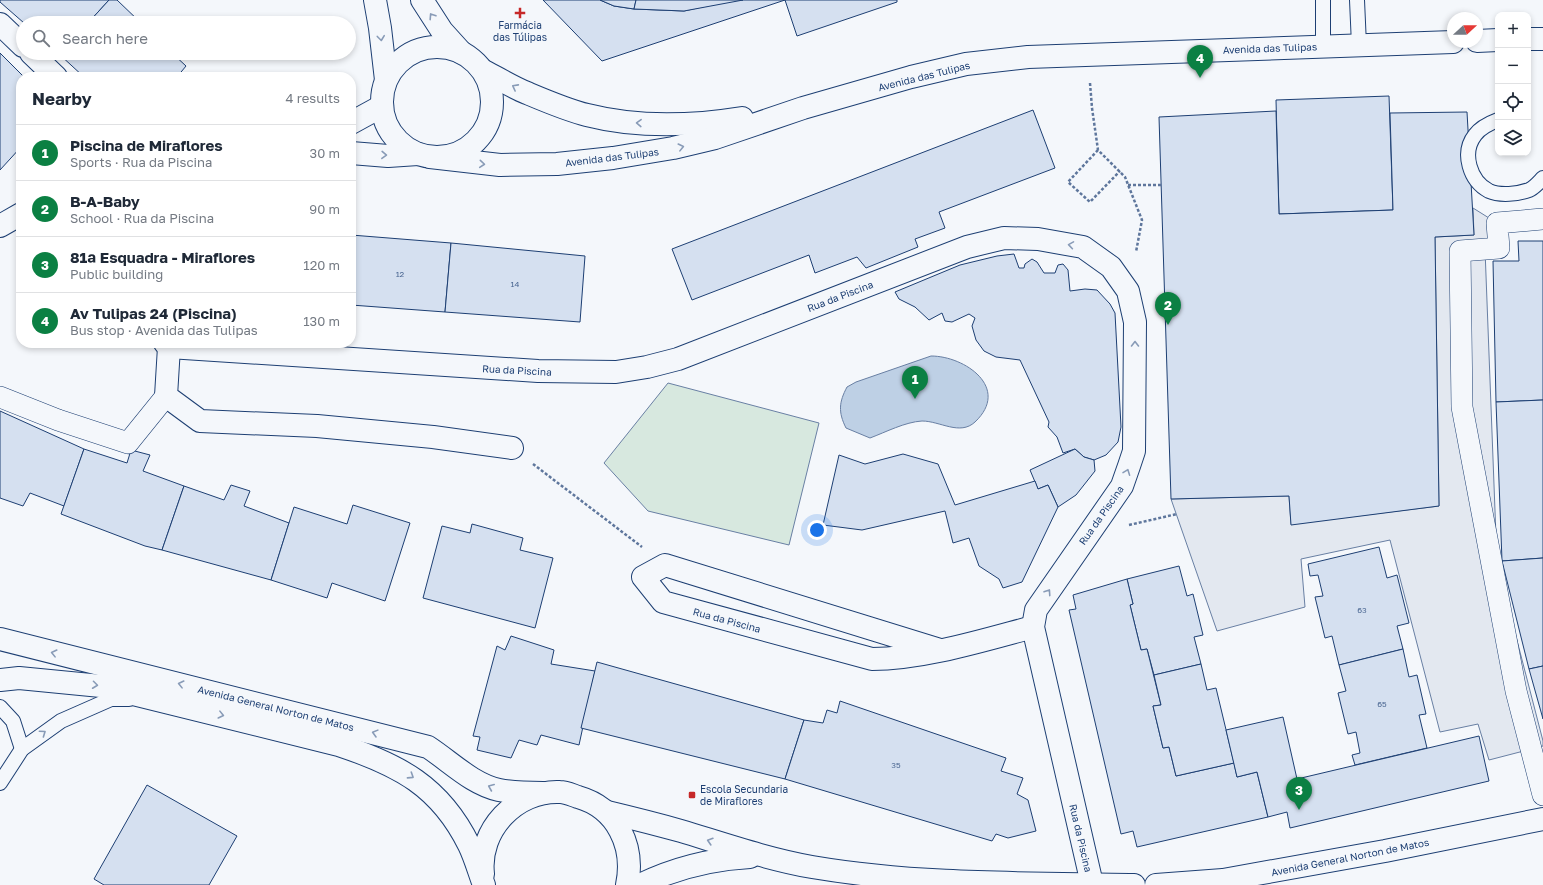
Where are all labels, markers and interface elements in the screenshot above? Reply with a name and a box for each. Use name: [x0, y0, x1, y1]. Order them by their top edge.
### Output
marker: Farmácia das Túlipas: [515, 8, 525, 18]
north arrow: [1447, 12, 1483, 48]
map controls: [1495, 12, 1531, 156]
button: +: [1495, 12, 1531, 48]
one-way arrow: [429, 13, 436, 20]
search box: [16, 16, 356, 60]
place label: Farmácia das Túlipas: [493, 19, 547, 43]
icon: search: [30, 27, 52, 49]
text: Search here: [62, 29, 148, 47]
one-way arrow: [377, 35, 386, 41]
street label: Avenida das Tulipas: [1223, 40, 1317, 56]
pin: 4: [1187, 45, 1213, 78]
button: −: [1495, 48, 1531, 84]
street label: Avenida das Tulipas: [877, 59, 971, 93]
button: locate: [1495, 84, 1531, 120]
one-way arrow: [512, 85, 519, 92]
text: Nearby: [32, 88, 92, 109]
text: 4 results: [286, 90, 340, 106]
one-way arrow: [636, 119, 642, 127]
button: layers: [1495, 120, 1531, 156]
text: Piscina de Miraflores: [70, 136, 223, 154]
one-way arrow: [678, 143, 684, 151]
text: 1: [42, 145, 48, 161]
text: 30 m: [310, 145, 340, 161]
street label: Avenida das Tulipas: [564, 145, 660, 169]
one-way arrow: [381, 151, 387, 160]
text: Sports · Rua da Piscina: [70, 154, 212, 170]
one-way arrow: [479, 159, 485, 168]
text: B-A-Baby: [70, 192, 140, 210]
text: 2: [41, 201, 49, 217]
text: 90 m: [309, 201, 340, 217]
text: School · Rua da Piscina: [70, 210, 214, 226]
one-way arrow: [1068, 241, 1074, 249]
text: 81ª Esquadra - Miraflores: [70, 248, 255, 266]
text: 3: [41, 257, 49, 273]
text: 120 m: [303, 257, 340, 273]
text: Public building: [70, 266, 163, 282]
house number: 12: [396, 269, 405, 279]
street label: Rua da Piscina: [805, 278, 875, 314]
house number: 14: [511, 279, 519, 289]
pin: 2: [1155, 292, 1181, 325]
text: Av Tulipas 24 (Piscina): [70, 304, 237, 322]
text: 4: [41, 313, 49, 329]
text: 130 m: [303, 313, 340, 329]
text: Bus stop · Avenida das Tulipas: [70, 322, 258, 338]
one-way arrow: [1131, 341, 1139, 347]
street label: Rua da Piscina: [482, 362, 552, 378]
pin: 1: [902, 366, 928, 399]
one-way arrow: [1123, 469, 1131, 476]
street label: Rua da Piscina: [1076, 483, 1126, 547]
your location: [807, 520, 827, 540]
one-way arrow: [1043, 589, 1051, 596]
street label: Rua da Piscina: [692, 605, 762, 635]
house number: 63: [1357, 605, 1367, 615]
one-way arrow: [51, 650, 58, 658]
one-way arrow: [91, 680, 98, 689]
one-way arrow: [177, 681, 184, 689]
street label: Avenida General Norton de Matos: [197, 683, 355, 733]
house number: 65: [1377, 699, 1387, 709]
one-way arrow: [218, 710, 224, 718]
one-way arrow: [371, 729, 378, 737]
one-way arrow: [39, 730, 46, 738]
house number: 35: [891, 760, 901, 770]
one-way arrow: [406, 771, 413, 778]
pin: 3: [1286, 777, 1312, 810]
place label: Escola Secundaria de Miraflores: [700, 783, 788, 807]
one-way arrow: [487, 784, 495, 792]
marker: Escola Secundaria de Miraflores: [687, 790, 697, 800]
street label: Rua da Piscina: [1067, 803, 1095, 873]
street label: Avenida General Norton de Matos: [1270, 836, 1430, 878]
one-way arrow: [707, 837, 714, 846]

